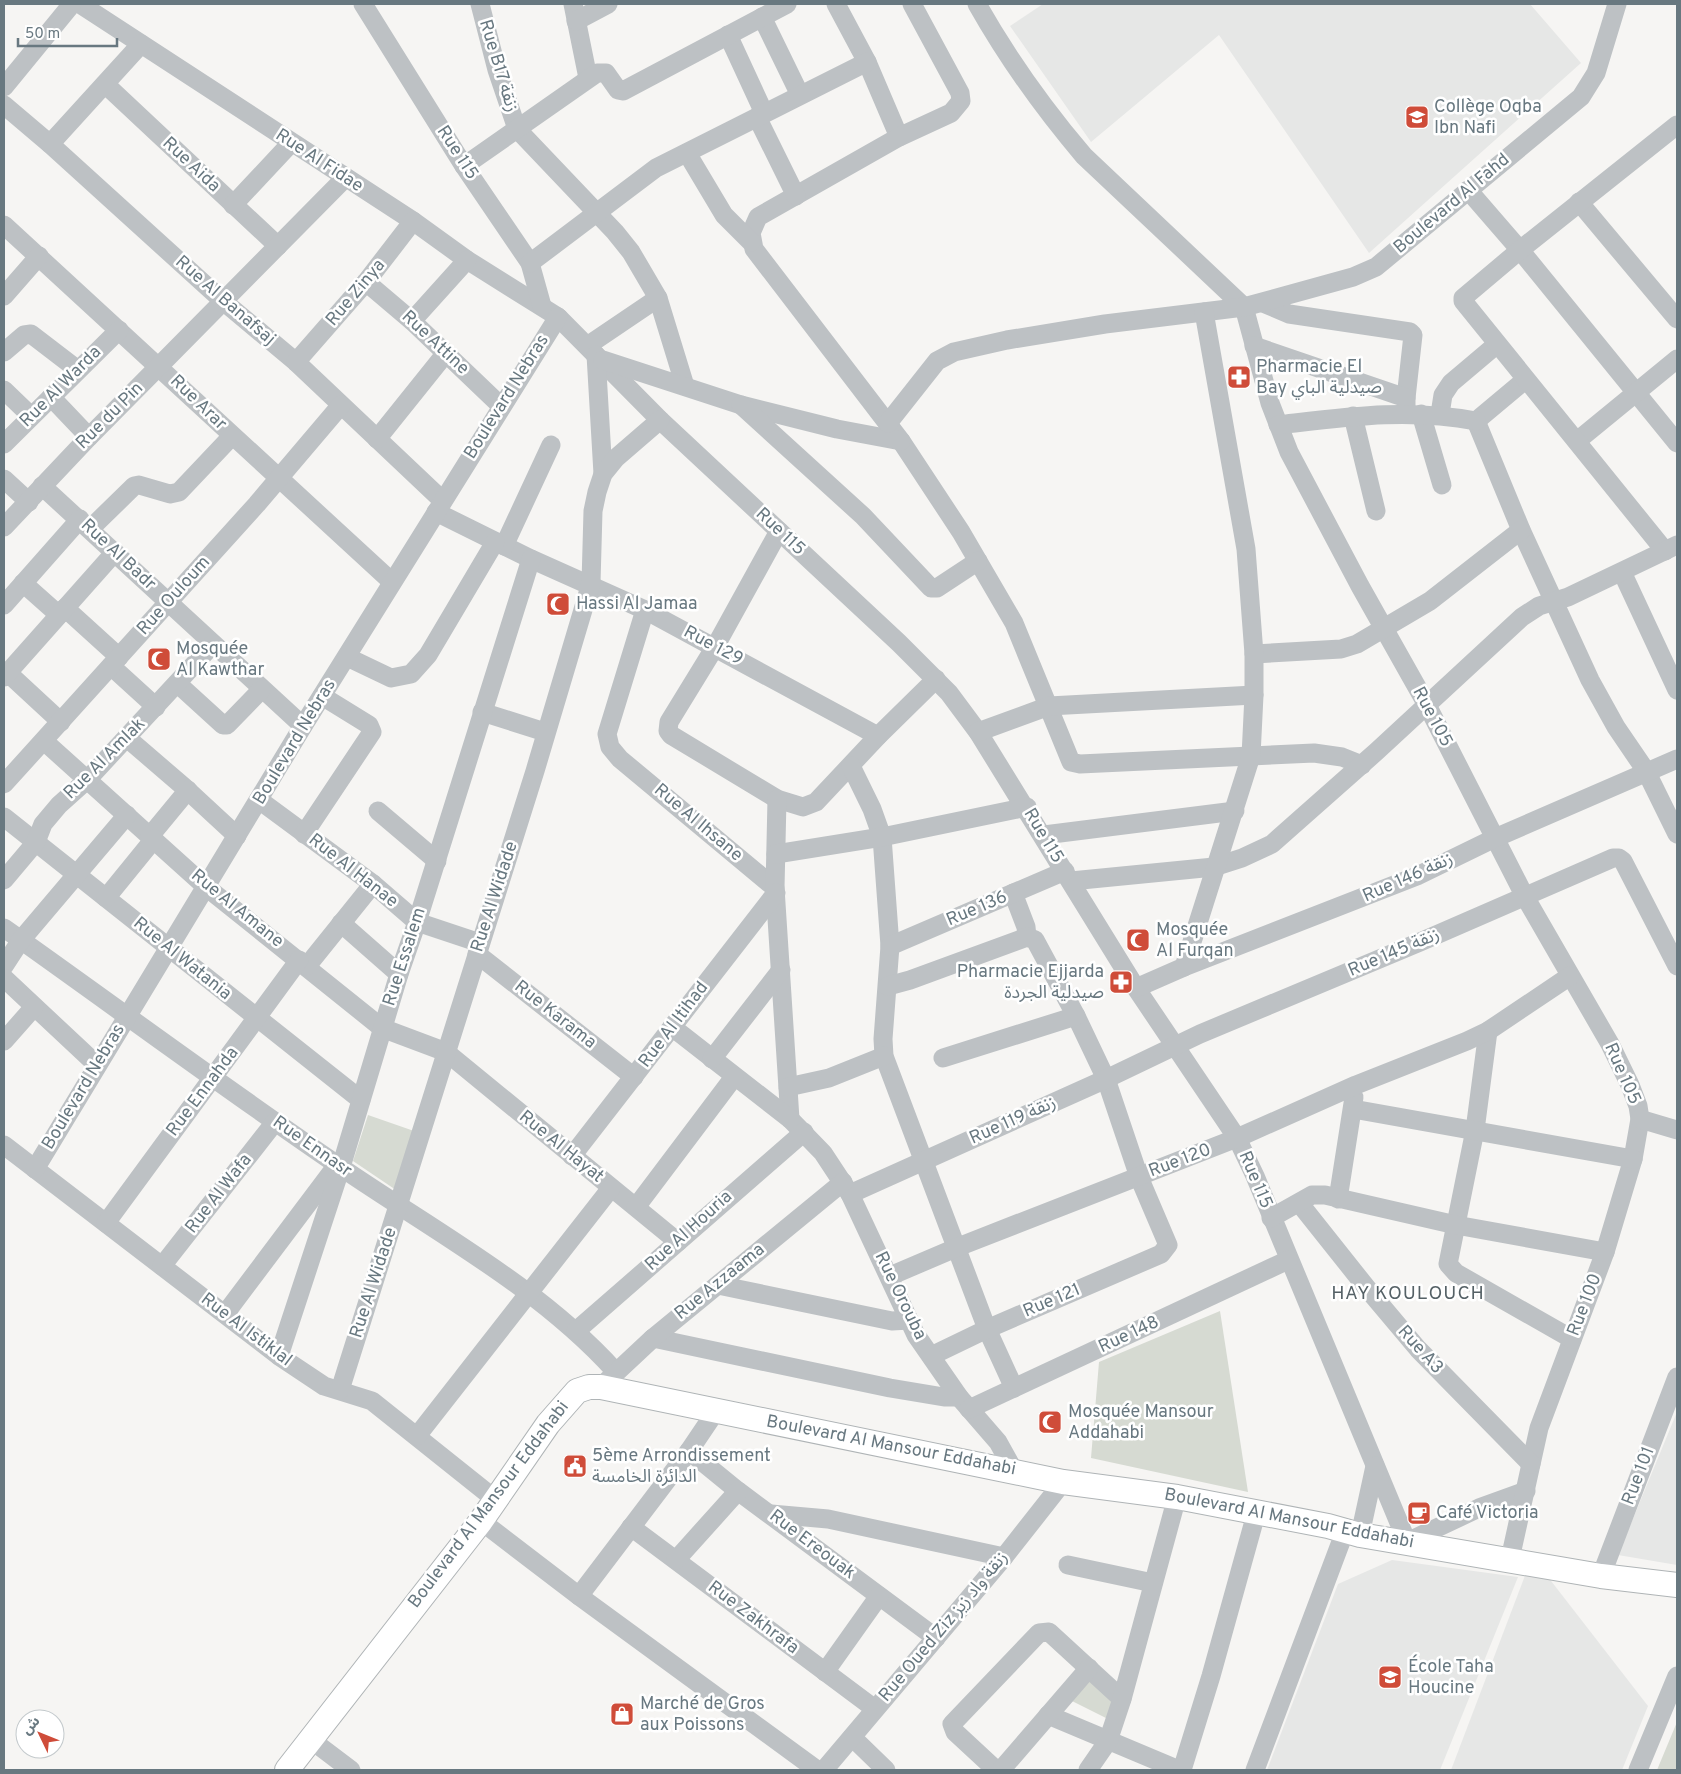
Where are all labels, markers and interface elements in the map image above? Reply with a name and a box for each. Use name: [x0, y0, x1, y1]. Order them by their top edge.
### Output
scale bar: [18, 15, 116, 47]
street label: Rue B17 زنقة: [473, 17, 523, 115]
text: 50 m: [25, 25, 60, 44]
place label: Collège Oqba Ibn Nafi: [1434, 96, 1542, 140]
school or university icon: Collège Oqba Ibn Nafi: [1404, 104, 1430, 130]
street label: Rue 115: [431, 121, 483, 185]
street label: Rue Al Fidae: [271, 124, 367, 198]
street label: Rue Aida: [157, 132, 225, 198]
street label: Boulevard Al Fahd: [1389, 149, 1515, 259]
street label: Rue Al Banafsaj: [170, 251, 280, 351]
street label: Rue Zinya: [321, 255, 391, 331]
street label: Rue Attine: [396, 306, 474, 380]
street label: Boulevard Nebras: [459, 330, 555, 464]
street label: Rue Al Warda: [15, 341, 107, 433]
place label: Pharmacie El Bay صيدلية الباي: [1256, 356, 1382, 400]
pharmacy icon: Pharmacie El Bay صيدلية الباي: [1226, 364, 1252, 390]
street label: Rue Arar: [165, 370, 231, 436]
street label: Rue du Pin: [71, 377, 149, 455]
street label: Rue 115: [750, 503, 810, 561]
street label: Rue Al Badr: [75, 514, 161, 596]
street label: Rue Ouloum: [132, 551, 216, 641]
mosque icon: Hassi Al Jamaa: [545, 591, 571, 617]
place label: Hassi Al Jamaa: [576, 593, 698, 616]
street label: Rue 129: [679, 621, 747, 671]
place label: Mosquée Al Kawthar: [176, 638, 265, 682]
mosque icon: Mosquée Al Kawthar: [146, 646, 172, 672]
street label: Boulevard Nebras: [248, 675, 342, 809]
street label: Rue 105: [1407, 683, 1457, 751]
street label: Rue Al Amlak: [59, 713, 151, 805]
street label: Rue Al Ihsane: [649, 779, 747, 867]
street label: Rue 115: [1018, 804, 1068, 868]
street label: Rue Al Hanae: [304, 829, 402, 913]
street label: Rue Al Widade: [466, 839, 524, 955]
street label: Rue 146 زنقة: [1359, 848, 1457, 908]
street label: Rue Al Amane: [186, 865, 288, 953]
street label: Rue 136: [943, 886, 1011, 932]
street label: Rue Essalem: [378, 905, 432, 1009]
street label: Rue Al Watania: [128, 912, 236, 1006]
place label: Mosquée Al Furqan: [1156, 919, 1234, 963]
street label: Rue 145 زنقة: [1345, 923, 1443, 983]
mosque icon: Mosquée Al Furqan: [1125, 927, 1151, 953]
place label: Pharmacie Ejjarda صيدلية الجردة: [957, 961, 1104, 1005]
pharmacy icon: Pharmacie Ejjarda صيدلية الجردة: [1108, 969, 1134, 995]
street label: Rue Karama: [509, 976, 601, 1054]
street label: Rue Al Itihad: [634, 977, 714, 1073]
street label: Boulevard Nebras: [37, 1020, 131, 1154]
street label: Rue 105: [1598, 1040, 1646, 1108]
street label: Rue Ennahda: [162, 1043, 244, 1141]
street label: Rue 119 زنقة: [966, 1092, 1060, 1150]
street label: Rue Al Hayat: [514, 1106, 608, 1188]
street label: Rue Ennasr: [268, 1111, 356, 1183]
street label: Rue 120: [1146, 1139, 1214, 1183]
street label: Rue 115: [1233, 1148, 1277, 1212]
street label: Rue Al Wafa: [181, 1149, 257, 1239]
street label: Rue Al Houria: [640, 1186, 738, 1276]
street label: Rue Al Widade: [345, 1225, 403, 1341]
street label: Rue Azzaama: [670, 1239, 770, 1325]
street label: Rue Orouba: [869, 1248, 931, 1344]
street label: Rue 100: [1563, 1270, 1607, 1340]
street label: Rue 121: [1020, 1279, 1084, 1323]
district label: HAY KOULOUCH: [1331, 1282, 1485, 1306]
street label: Rue Al Istiklal: [196, 1288, 296, 1372]
street label: Rue 148: [1095, 1311, 1163, 1359]
street label: Rue A3: [1392, 1321, 1448, 1379]
street label: Boulevard Al Mansour Eddahabi: [403, 1397, 575, 1613]
place label: Mosquée Mansour Addahabi: [1068, 1401, 1214, 1445]
mosque icon: Mosquée Mansour Addahabi: [1037, 1409, 1063, 1435]
street label: Boulevard Al Mansour Eddahabi: [764, 1410, 1018, 1482]
street label: Rue 101: [1617, 1444, 1661, 1508]
place label: 5ème Arrondissement الدائرة الخامسة: [592, 1445, 771, 1489]
public building icon: 5ème Arrondissement الدائرة الخامسة: [562, 1453, 588, 1479]
street label: Boulevard Al Mansour Eddahabi: [1162, 1483, 1416, 1555]
cafe icon: Café Victoria: [1406, 1500, 1432, 1526]
place label: Café Victoria: [1436, 1502, 1539, 1525]
street label: Rue Ereouak: [764, 1505, 860, 1585]
street label: Rue Oued Ziz زنقة واد زيز: [874, 1547, 1014, 1707]
street label: Rue Zakhrafa: [703, 1576, 803, 1660]
place label: École Taha Houcine: [1408, 1654, 1494, 1700]
school or university icon: École Taha Houcine: [1377, 1664, 1403, 1690]
place label: Marché de Gros aux Poissons: [640, 1693, 765, 1737]
shop icon: Marché de Gros aux Poissons: [609, 1701, 635, 1727]
north arrow: [15, 1709, 65, 1759]
text: ش: [19, 1713, 44, 1739]

